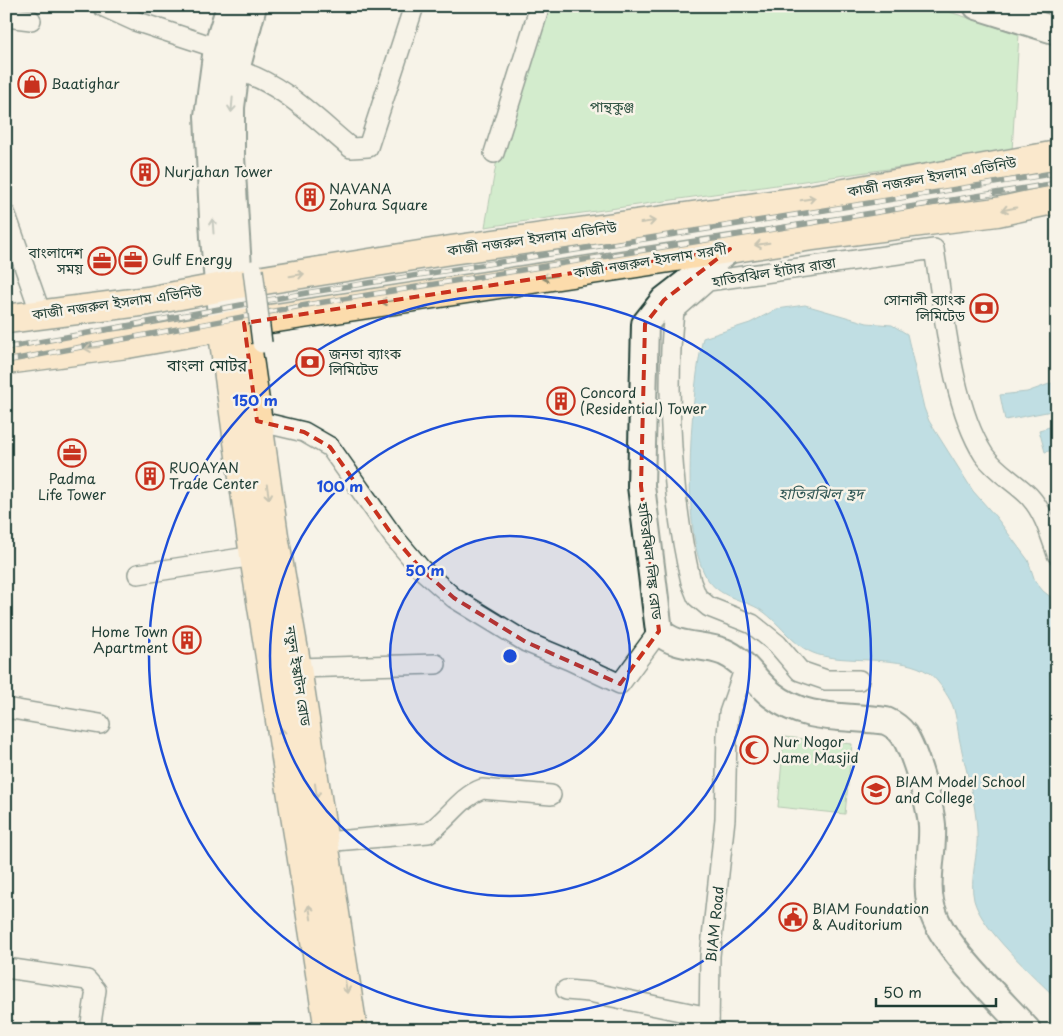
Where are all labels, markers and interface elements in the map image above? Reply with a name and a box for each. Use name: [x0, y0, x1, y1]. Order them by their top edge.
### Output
shop icon: Baatighar: [17, 69, 47, 99]
place label: Baatighar: [51, 73, 120, 94]
park label: পান্থকুঞ্জ: [590, 96, 634, 117]
one-way arrow: [227, 97, 236, 113]
street label: কাজী নজরুল ইসলাম এভিনিউ: [845, 151, 1019, 202]
building icon: Nurjahan Tower: [130, 157, 160, 187]
place label: Nurjahan Tower: [164, 161, 272, 182]
place label: NAVANA Zohura Square: [329, 178, 428, 215]
building icon: NAVANA Zohura Square: [295, 182, 325, 212]
one-way arrow: [800, 194, 816, 204]
one-way arrow: [1001, 205, 1017, 215]
street label: কাজী নজরুল ইসলাম এভিনিউ: [445, 216, 619, 261]
one-way arrow: [639, 217, 655, 227]
one-way arrow: [209, 218, 218, 234]
street label: কাজী নজরুল ইসলাম সরণী: [571, 238, 728, 283]
one-way arrow: [754, 239, 770, 249]
place label: বাংলাদেশ সময়: [28, 242, 83, 279]
office icon: Gulf Energy: [118, 245, 148, 275]
office icon: বাংলাদেশ সময়: [87, 246, 117, 276]
place label: Gulf Energy: [152, 249, 232, 270]
street label: হাতিরঝিল হাঁটার রাস্তা: [710, 251, 838, 292]
one-way arrow: [288, 269, 304, 279]
one-way arrow: [541, 272, 557, 282]
street label: কাজী নজরুল ইসলাম এভিনিউ: [30, 280, 204, 325]
place label: সোনালী ব্যাংক লিমিটেড: [884, 289, 966, 326]
bank icon: সোনালী ব্যাংক লিমিটেড: [969, 293, 999, 323]
one-way arrow: [381, 296, 397, 306]
one-way arrow: [85, 343, 101, 353]
place label: জনতা ব্যাংক লিমিটেড: [328, 343, 402, 380]
bank icon: জনতা ব্যাংক লিমিটেড: [295, 347, 325, 377]
district label: বাংলা মোটর: [166, 352, 247, 376]
place label: Concord (Residential) Tower: [580, 382, 707, 419]
building icon: Concord (Residential) Tower: [546, 386, 576, 416]
text: 150 m: [232, 388, 278, 411]
office icon: Padma Life Tower: [57, 438, 87, 468]
place label: RUOAYAN Trade Center: [169, 457, 259, 494]
building icon: RUOAYAN Trade Center: [135, 461, 165, 491]
place label: Padma Life Tower: [38, 468, 106, 505]
text: 100 m: [317, 474, 363, 497]
water label: হাতিরঝিল হ্রদ: [779, 481, 866, 504]
one-way arrow: [263, 484, 273, 500]
street label: হাতিরঝিল লিঙ্ক রোড: [633, 500, 668, 622]
text: 50 m: [406, 558, 444, 581]
place label: Home Town Apartment: [91, 621, 168, 658]
street label: নতুন ইস্কাটন রোড: [280, 624, 317, 728]
building icon: Home Town Apartment: [172, 625, 202, 655]
centre of rings: [501, 647, 519, 665]
one-way arrow: [277, 727, 287, 743]
place label: Nur Nogor Jame Masjid: [773, 731, 859, 768]
mosque icon: Nur Nogor Jame Masjid: [739, 735, 769, 765]
place label: BIAM Model School and College: [895, 771, 1025, 808]
school or university icon: BIAM Model School and College: [861, 775, 891, 805]
one-way arrow: [311, 783, 321, 799]
street label: BIAM Road: [700, 885, 729, 963]
place label: BIAM Foundation & Auditorium: [812, 898, 929, 935]
public building icon: BIAM Foundation & Auditorium: [778, 902, 808, 932]
one-way arrow: [305, 905, 315, 921]
scale bar: [876, 976, 996, 1008]
one-way arrow: [342, 978, 352, 994]
text: 50 m: [883, 980, 922, 1003]

